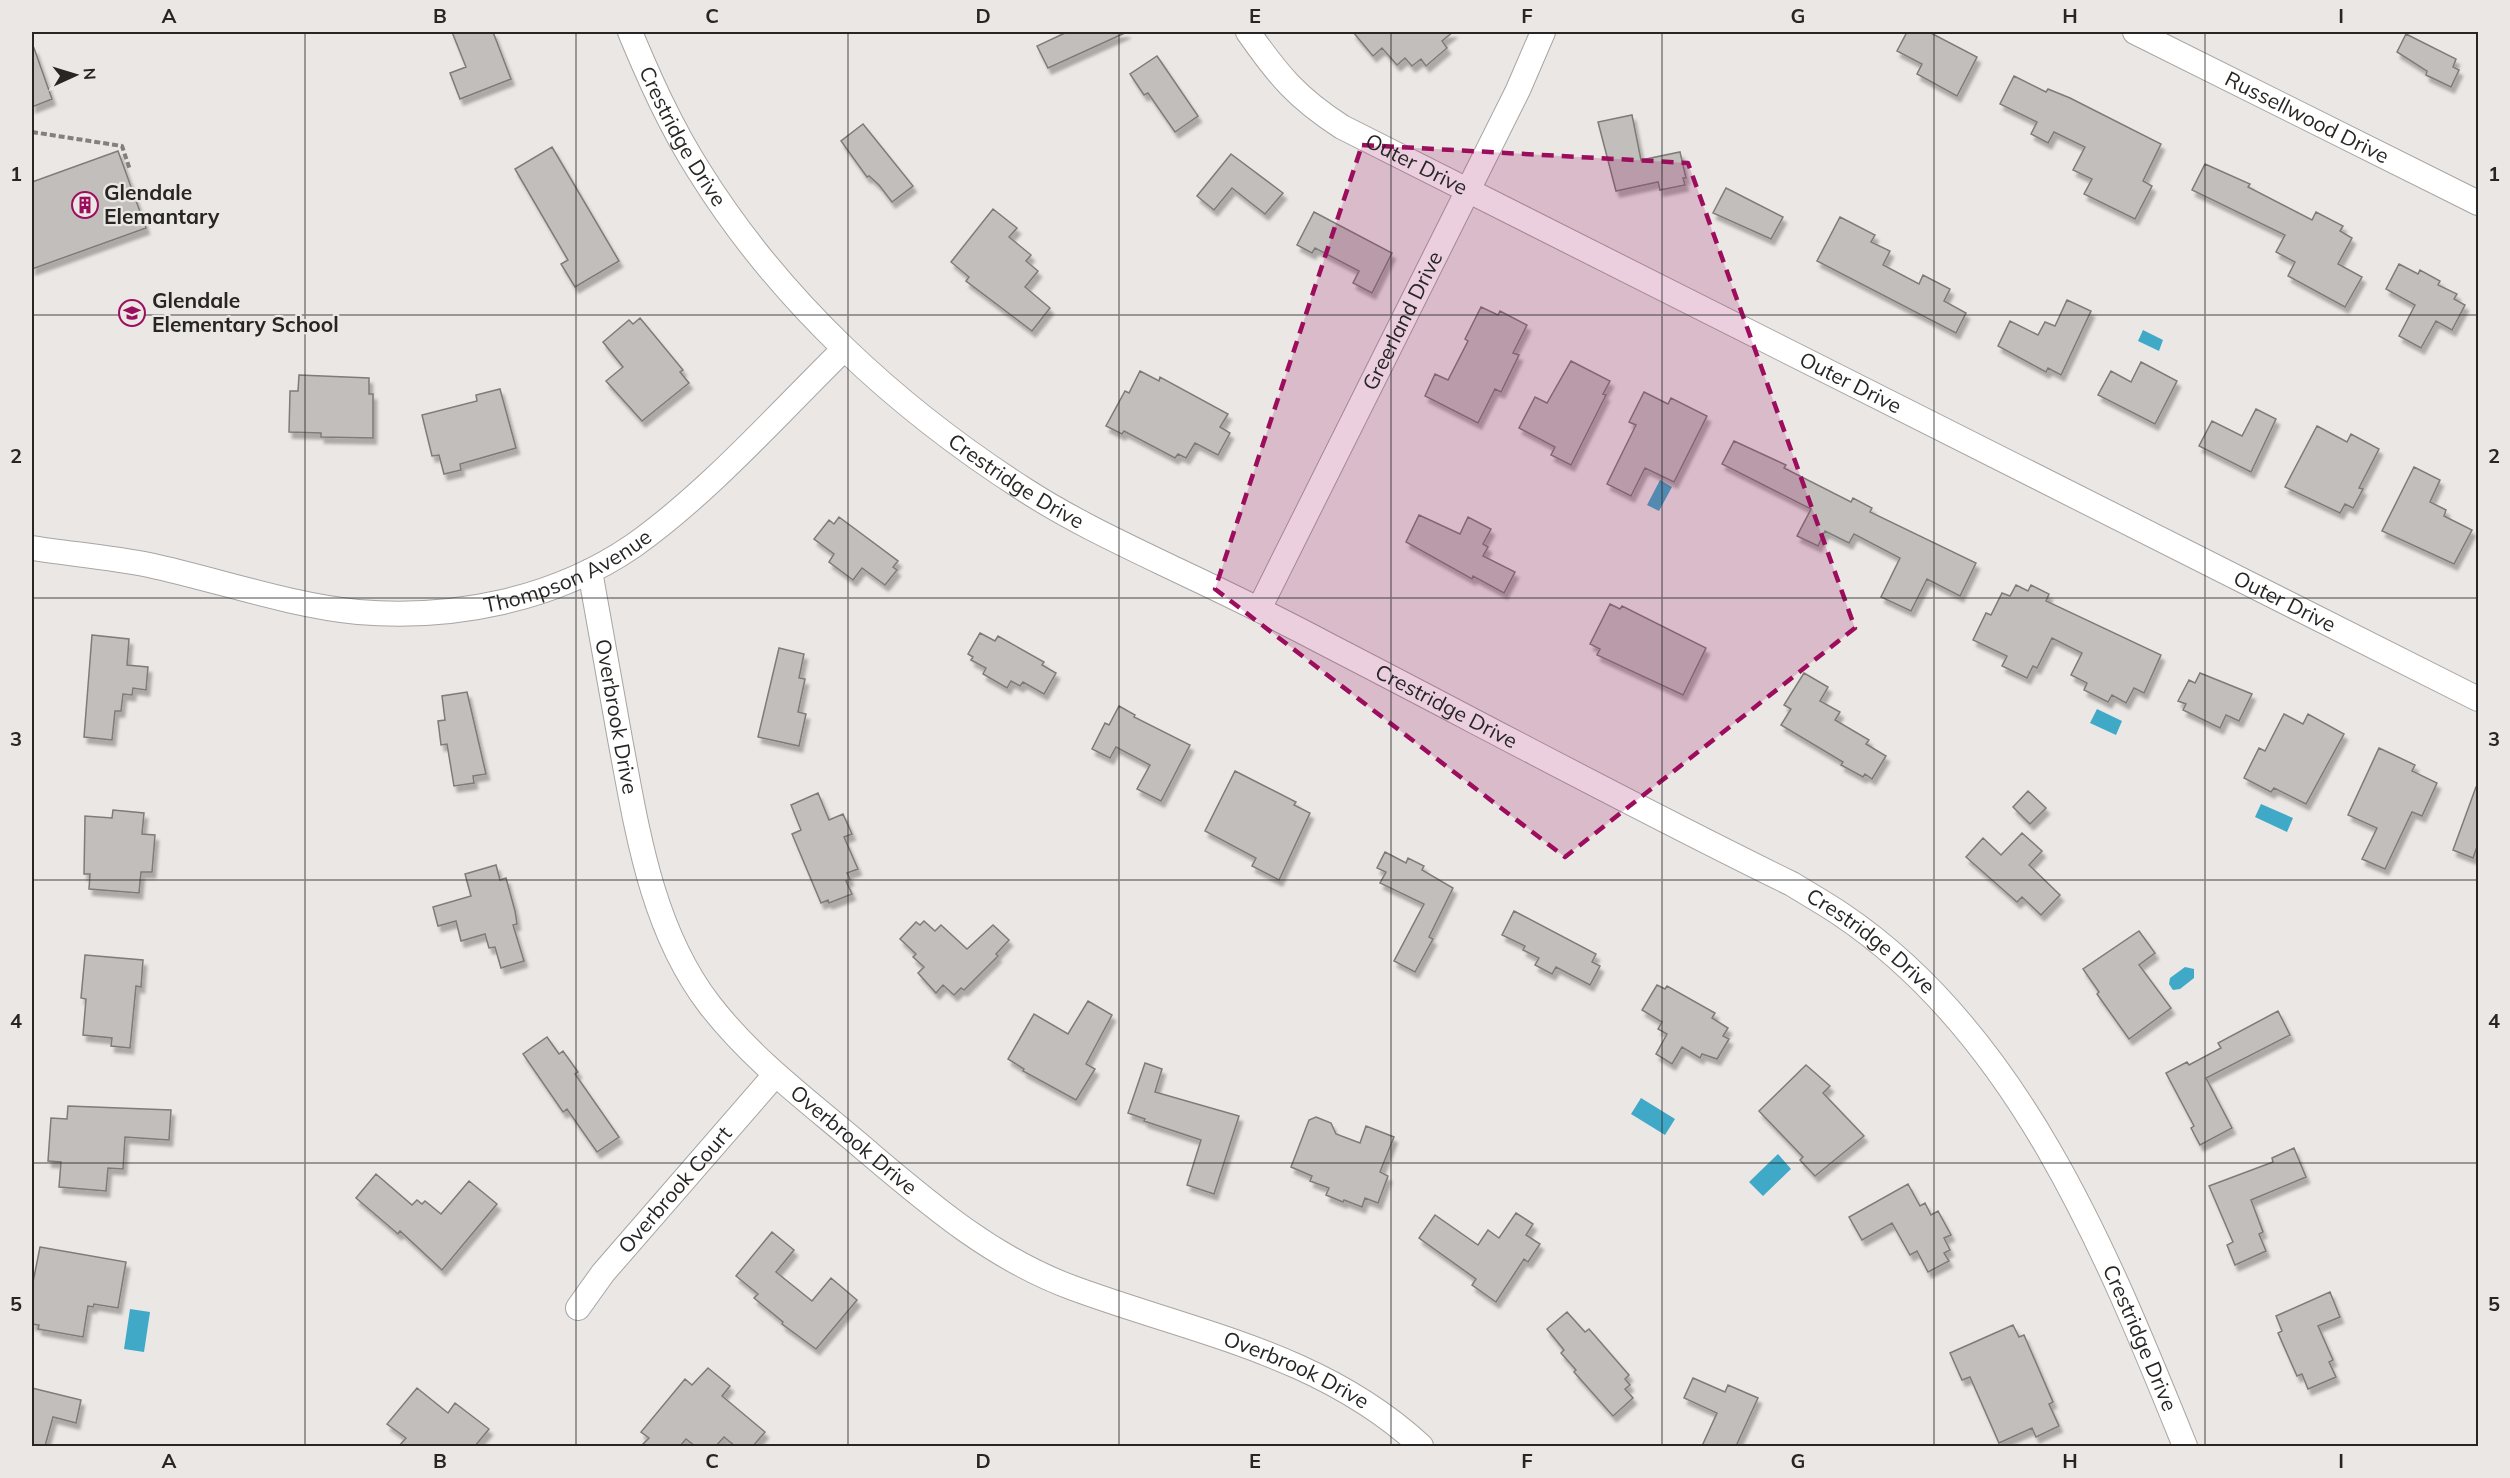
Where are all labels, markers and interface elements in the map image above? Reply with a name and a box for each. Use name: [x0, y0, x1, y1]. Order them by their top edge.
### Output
text: A: [162, 3, 177, 28]
text: B: [433, 3, 447, 28]
text: C: [705, 3, 719, 28]
text: D: [975, 3, 991, 28]
text: E: [1249, 3, 1261, 28]
text: F: [1521, 3, 1533, 28]
text: G: [1791, 3, 1805, 28]
text: H: [2062, 3, 2078, 28]
text: I: [2338, 3, 2344, 28]
north arrow: [45, 45, 105, 105]
street label: Crestridge Drive: [634, 62, 732, 211]
street label: Russellwood Drive: [2221, 65, 2394, 169]
text: N: [80, 67, 100, 81]
street label: Outer Drive: [1361, 127, 1472, 200]
text: 1: [10, 161, 22, 186]
text: 1: [2488, 161, 2500, 186]
place label: Glendale Elemantary: [104, 179, 220, 229]
building icon: Glendale Elemantary: [70, 190, 100, 220]
street label: Greerland Drive: [1356, 247, 1447, 394]
place label: Glendale Elementary School: [152, 287, 339, 337]
school or university icon: Glendale Elementary School: [117, 298, 147, 328]
street label: Outer Drive: [1796, 346, 1906, 419]
street label: Crestridge Drive: [944, 427, 1089, 534]
text: 2: [10, 443, 22, 468]
text: 2: [2488, 443, 2500, 468]
street label: Thompson Avenue: [481, 523, 656, 618]
street label: Outer Drive: [2230, 564, 2340, 637]
street label: Overbrook Drive: [590, 637, 644, 796]
street label: Crestridge Drive: [1371, 658, 1522, 754]
text: 3: [10, 726, 22, 751]
text: 3: [2488, 726, 2500, 751]
street label: Crestridge Drive: [1802, 882, 1941, 999]
text: 4: [10, 1008, 22, 1033]
text: 4: [2488, 1008, 2500, 1033]
street label: Overbrook Drive: [785, 1079, 923, 1200]
street label: Overbrook Court: [612, 1120, 737, 1258]
street label: Crestridge Drive: [2098, 1260, 2183, 1415]
text: 5: [10, 1291, 22, 1316]
text: 5: [2488, 1291, 2500, 1316]
street label: Overbrook Drive: [1220, 1325, 1374, 1414]
text: A: [162, 1448, 177, 1473]
text: B: [433, 1448, 447, 1473]
text: C: [705, 1448, 719, 1473]
text: D: [975, 1448, 991, 1473]
text: E: [1249, 1448, 1261, 1473]
text: F: [1521, 1448, 1533, 1473]
text: G: [1791, 1448, 1805, 1473]
text: H: [2062, 1448, 2078, 1473]
text: I: [2338, 1448, 2344, 1473]

